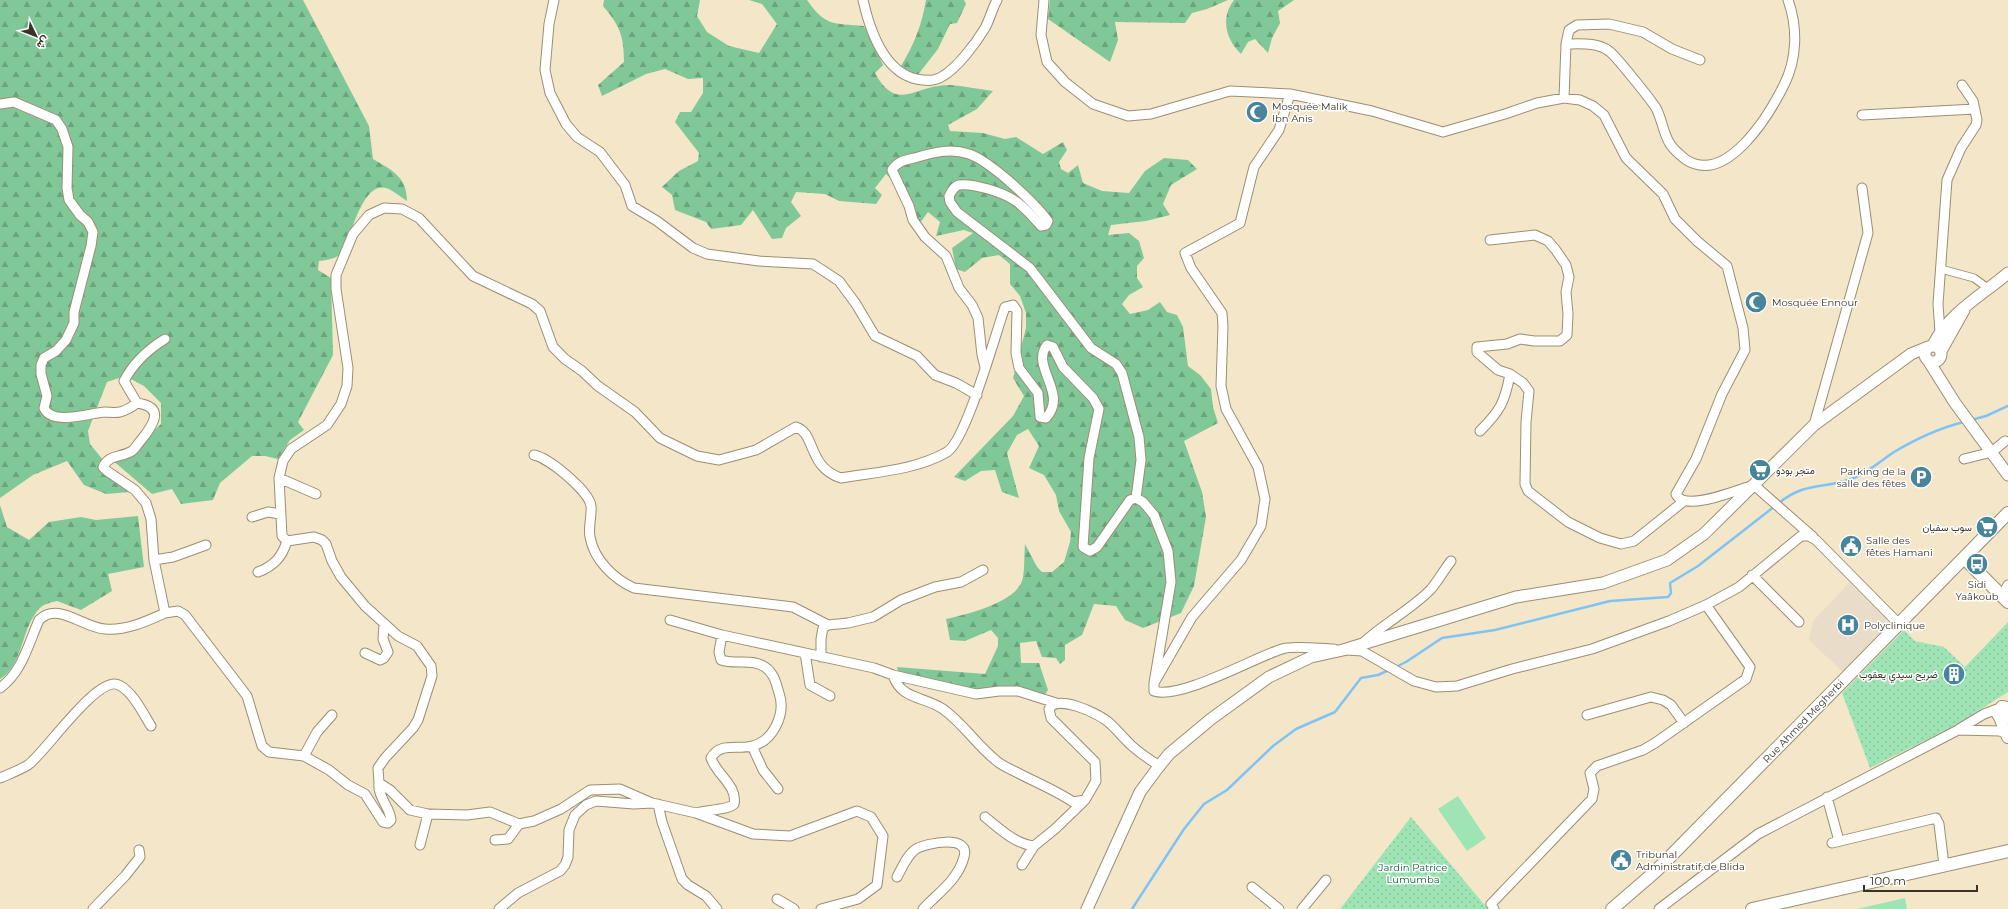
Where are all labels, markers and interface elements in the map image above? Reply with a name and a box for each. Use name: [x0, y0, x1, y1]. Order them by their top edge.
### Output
north arrow: [16, 16, 56, 56]
text: ش: [34, 33, 53, 52]
mosque icon: Mosquée Malik Ibn Anis: [1244, 99, 1270, 125]
place label: Mosquée Malik Ibn Anis: [1272, 100, 1348, 125]
mosque icon: Mosquée Ennour: [1743, 289, 1769, 315]
place label: Mosquée Ennour: [1772, 296, 1858, 309]
supermarket icon: متجر بودو: [1747, 457, 1773, 483]
place label: متجر بودو: [1776, 464, 1815, 477]
parking icon: Parking de la salle des fêtes: [1908, 464, 1934, 490]
place label: Parking de la salle des fêtes: [1837, 465, 1906, 490]
supermarket icon: سوب سفيان: [1974, 514, 2000, 540]
place label: سوب سفيان: [1922, 521, 1972, 534]
public building icon: Salle des fêtes Hamani: [1838, 533, 1864, 559]
place label: Salle des fêtes Hamani: [1866, 534, 1933, 559]
bus stop icon: Sidi Yaâkoub: [1964, 551, 1990, 577]
place label: Sidi Yaâkoub: [1955, 578, 1999, 603]
hospital icon: Polyclinique: [1835, 612, 1861, 638]
place label: Polyclinique: [1864, 619, 1925, 632]
building icon: ضريح سيدي يعقوب: [1941, 661, 1967, 687]
place label: ضريح سيدي يعقوب: [1859, 668, 1938, 683]
street label: Rue Ahmed Megherbi: [1760, 677, 1847, 766]
public building icon: Tribunal Administratif de Blida: [1608, 847, 1634, 873]
place label: Tribunal Administratif de Blida: [1636, 848, 1745, 873]
park label: Jardin Patrice Lumumba: [1378, 861, 1447, 886]
scale bar: [1864, 867, 1977, 893]
text: 100 m: [1870, 873, 1906, 888]

